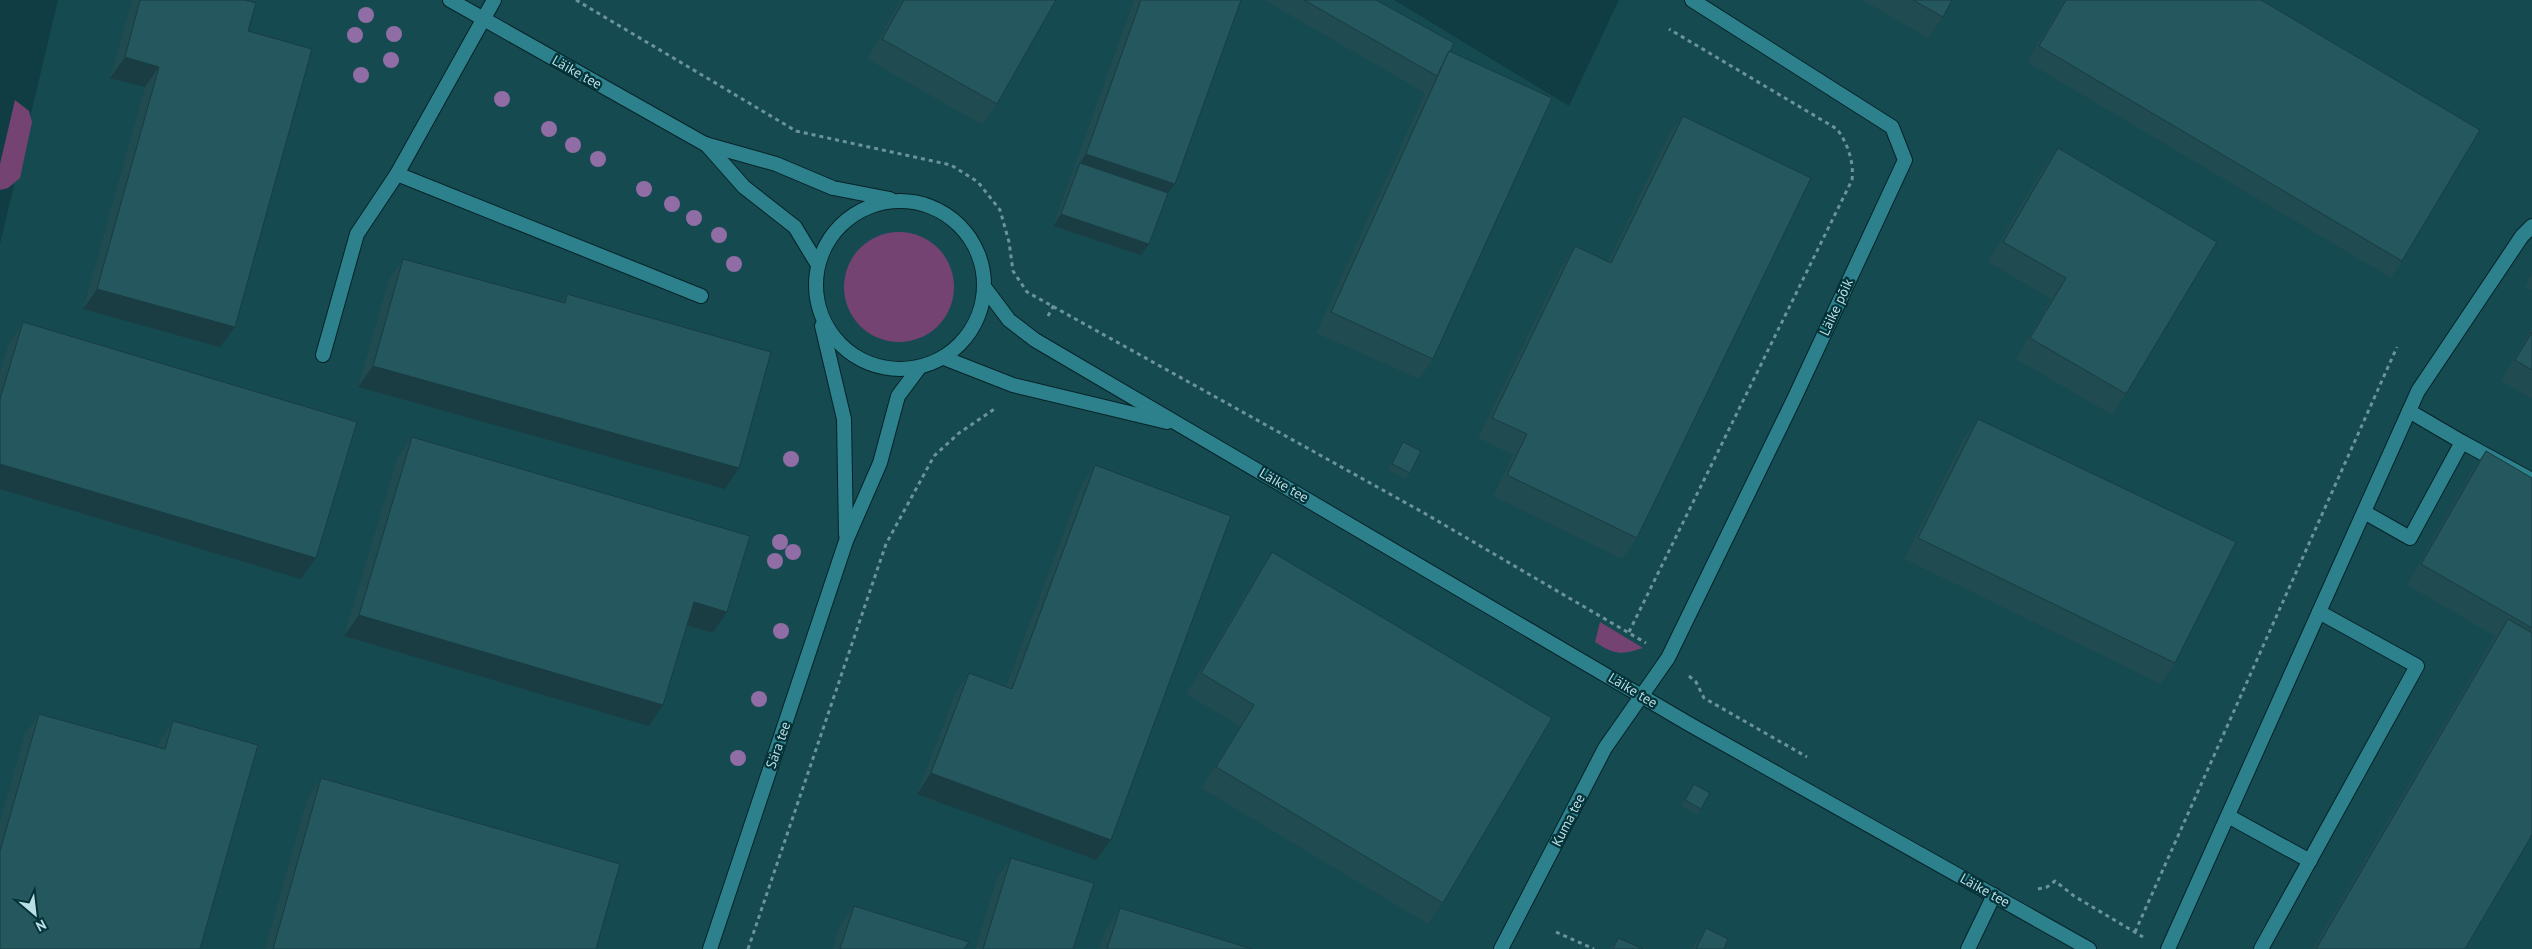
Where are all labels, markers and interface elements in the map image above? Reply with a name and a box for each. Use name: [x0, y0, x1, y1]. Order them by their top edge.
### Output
street label: Läike tee: [549, 51, 605, 93]
street label: Läike põik: [1815, 275, 1857, 338]
street label: Läike tee: [1256, 464, 1312, 506]
street label: Läike tee: [1605, 668, 1661, 712]
street label: Sära tee: [762, 719, 794, 771]
street label: Kuma tee: [1547, 791, 1589, 849]
street label: Läike tee: [1957, 869, 2013, 911]
north arrow: [10, 889, 60, 939]
text: N: [33, 915, 49, 936]

